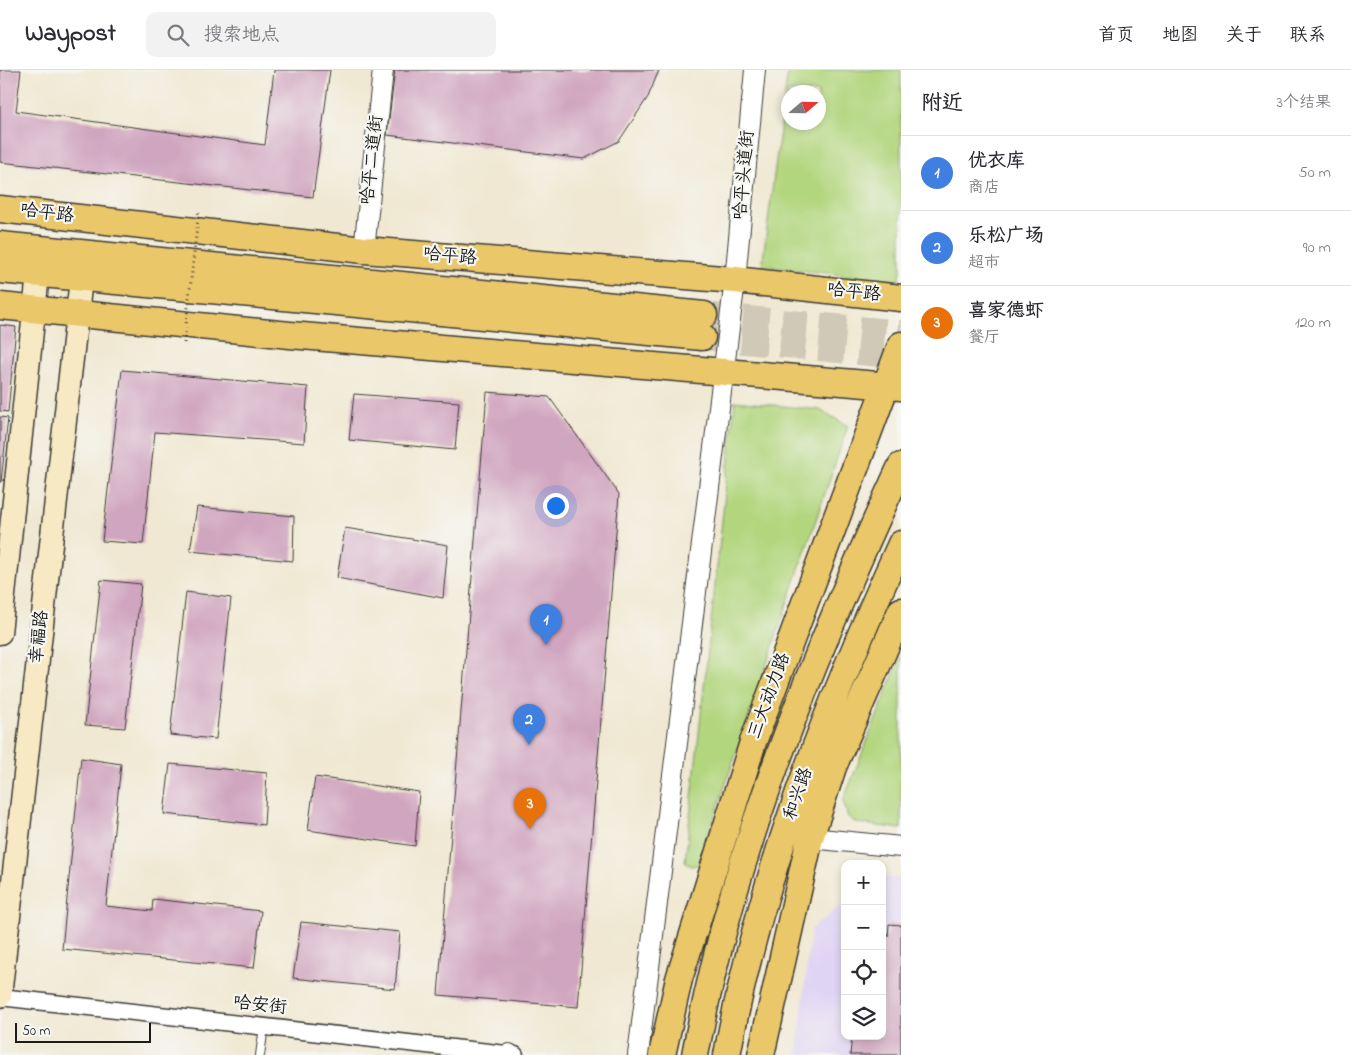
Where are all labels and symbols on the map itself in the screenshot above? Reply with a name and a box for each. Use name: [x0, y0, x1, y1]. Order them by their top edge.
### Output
north arrow: [781, 85, 826, 130]
street label: 哈平二道街: [355, 114, 391, 206]
street label: 哈平头道街: [728, 129, 762, 221]
street label: 哈平路: [19, 198, 75, 230]
street label: 哈平路: [422, 242, 478, 272]
street label: 哈平路: [826, 277, 882, 309]
your location: [543, 493, 569, 519]
pin: 1: [530, 604, 562, 645]
street label: 幸福路: [24, 609, 56, 665]
street label: 三大动力路: [742, 649, 798, 743]
pin: 2: [513, 704, 545, 745]
street label: 和兴路: [778, 764, 820, 824]
pin: 3: [514, 788, 546, 829]
street label: 哈安街: [232, 990, 288, 1022]
scale bar: [15, 1020, 151, 1043]

